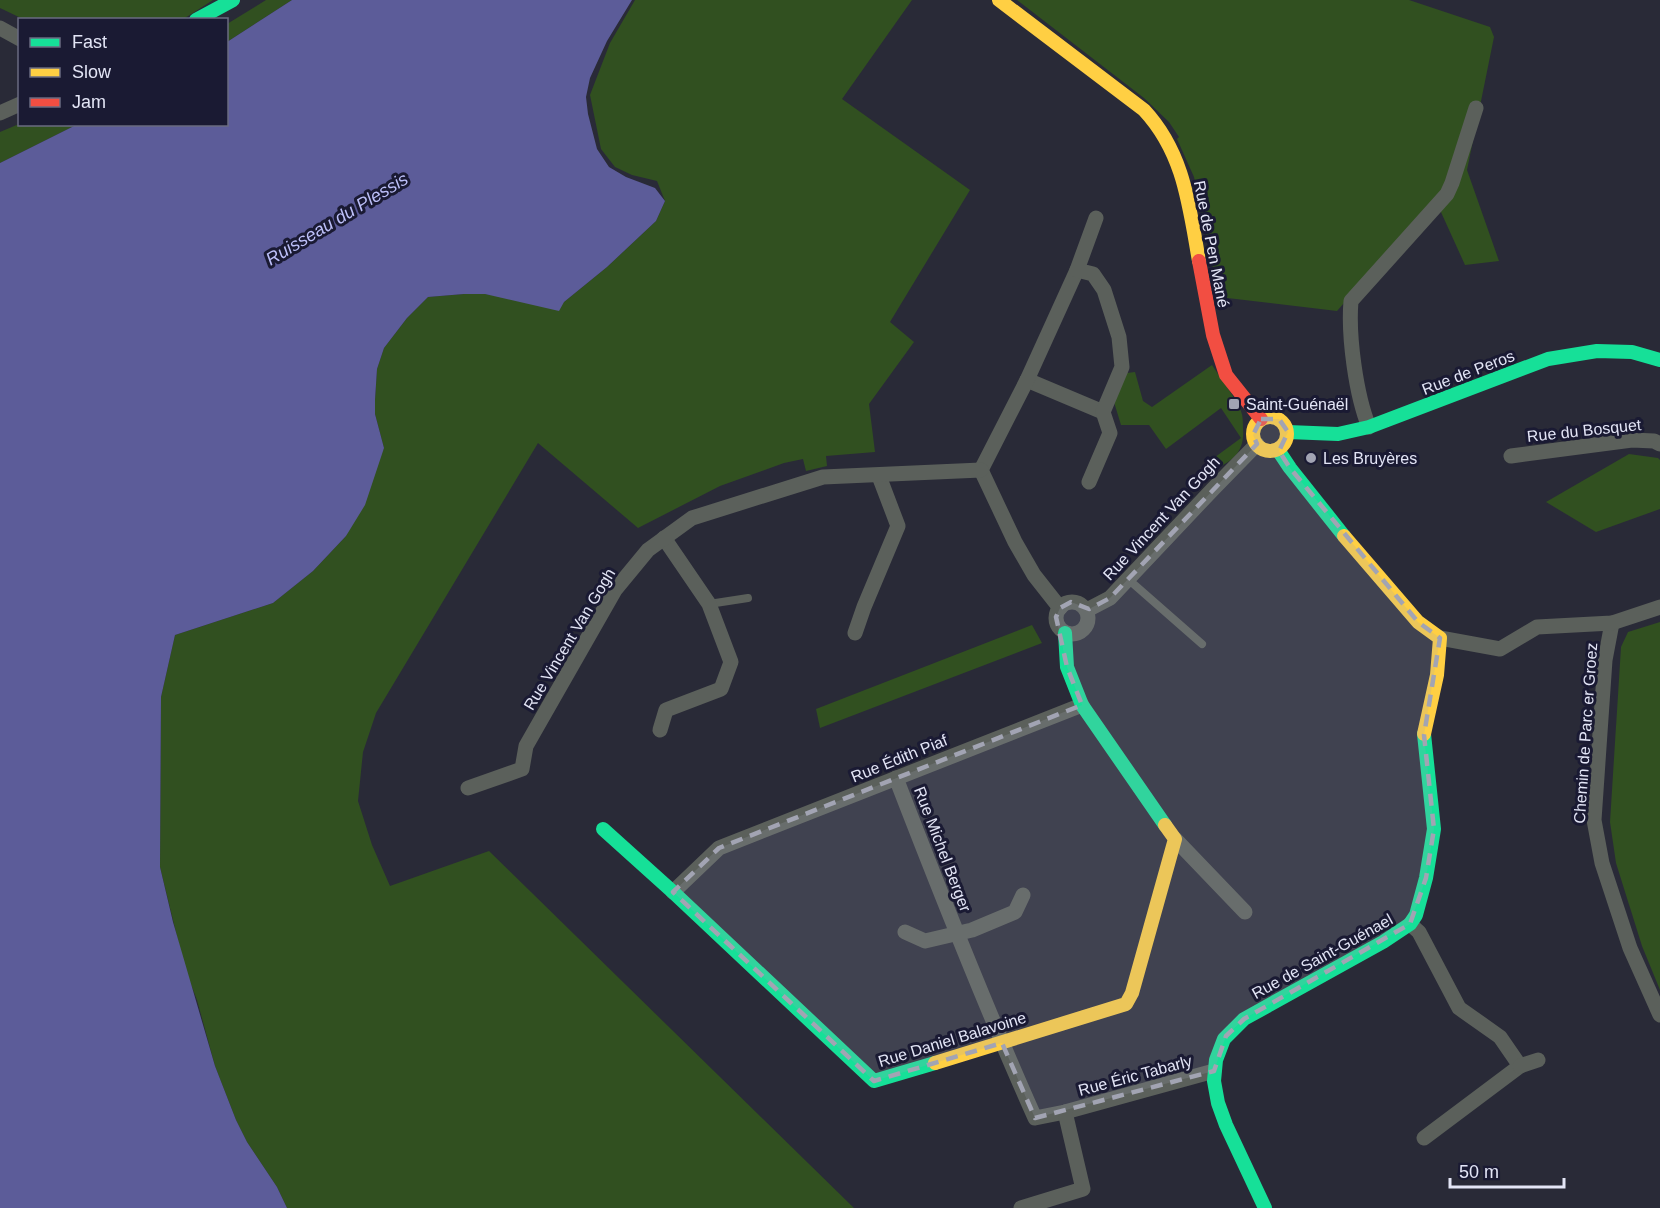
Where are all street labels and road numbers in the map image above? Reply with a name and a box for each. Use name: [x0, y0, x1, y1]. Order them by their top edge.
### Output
street label: Rue de Pen Mané: [1191, 179, 1232, 309]
street label: Rue de Peros: [1419, 347, 1517, 398]
street label: Rue du Bosquet: [1526, 416, 1643, 445]
street label: Rue Vincent Van Gogh: [1100, 453, 1223, 583]
street label: Rue Vincent Van Gogh: [520, 565, 618, 713]
street label: Chemin de Parc er Groez: [1571, 642, 1600, 824]
street label: Rue Édith Piaf: [848, 730, 950, 786]
street label: Rue Michel Berger: [911, 784, 974, 915]
street label: Rue de Saint-Guénael: [1249, 911, 1396, 1002]
street label: Rue Daniel Balavoine: [876, 1009, 1028, 1070]
street label: Rue Éric Tabarly: [1076, 1051, 1194, 1099]

